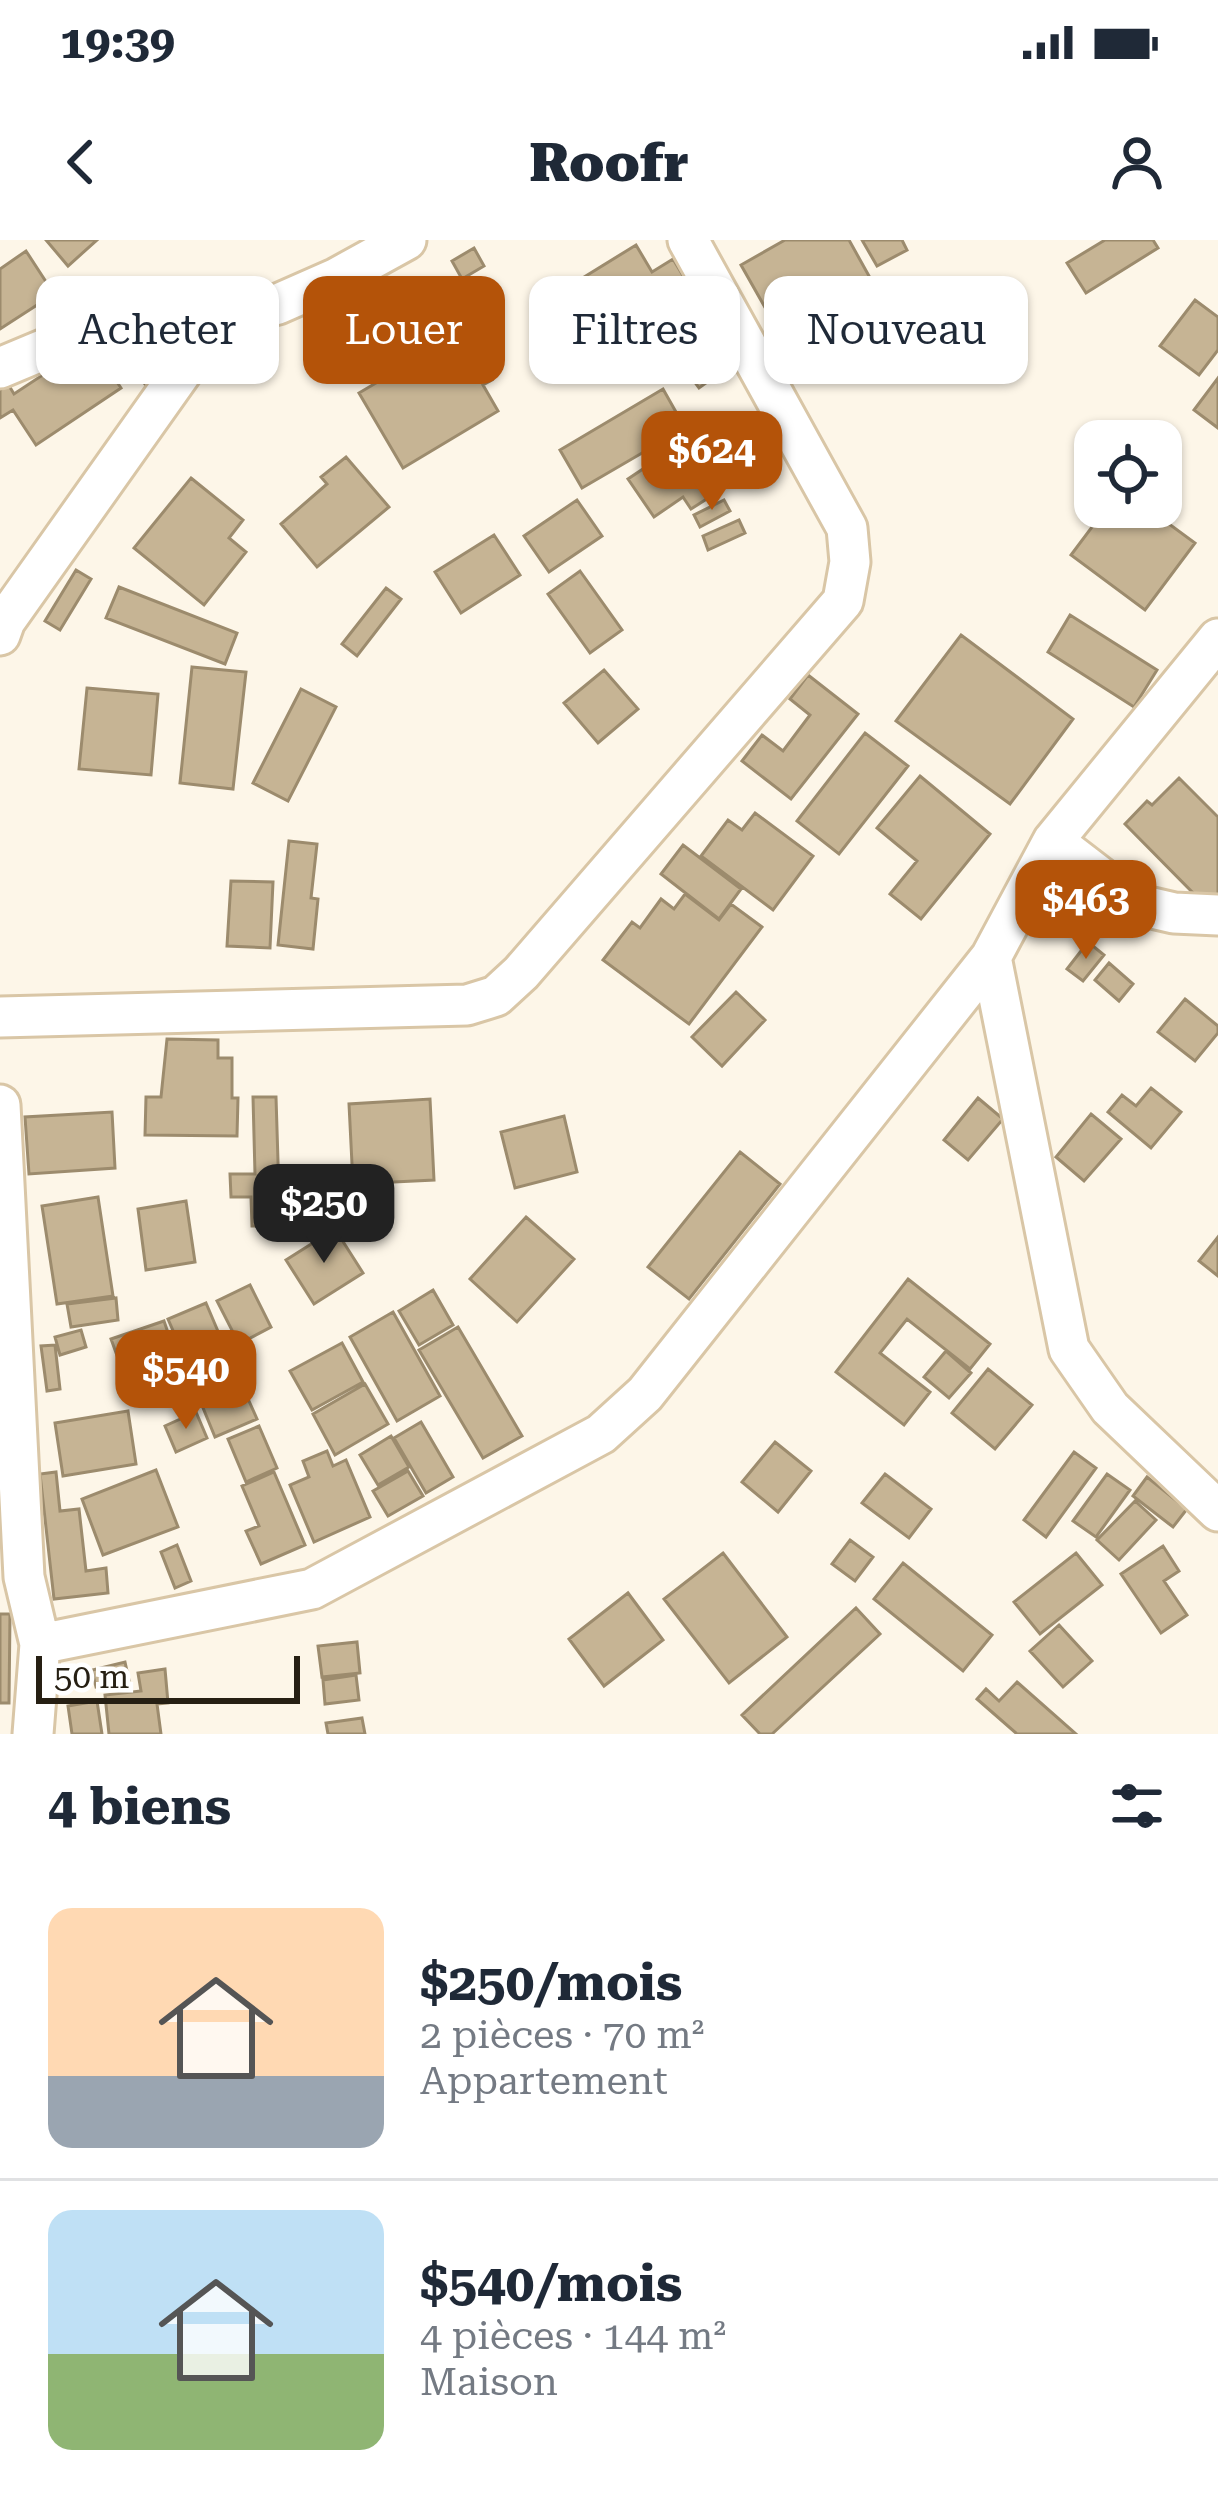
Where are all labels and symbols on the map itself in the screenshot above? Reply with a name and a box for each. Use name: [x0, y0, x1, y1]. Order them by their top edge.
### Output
pin: $624: [641, 411, 783, 513]
pin: $463: [1015, 860, 1157, 962]
pin: $250: [253, 1164, 395, 1266]
pin: $540: [115, 1330, 257, 1432]
scale bar: [36, 1650, 300, 1703]

